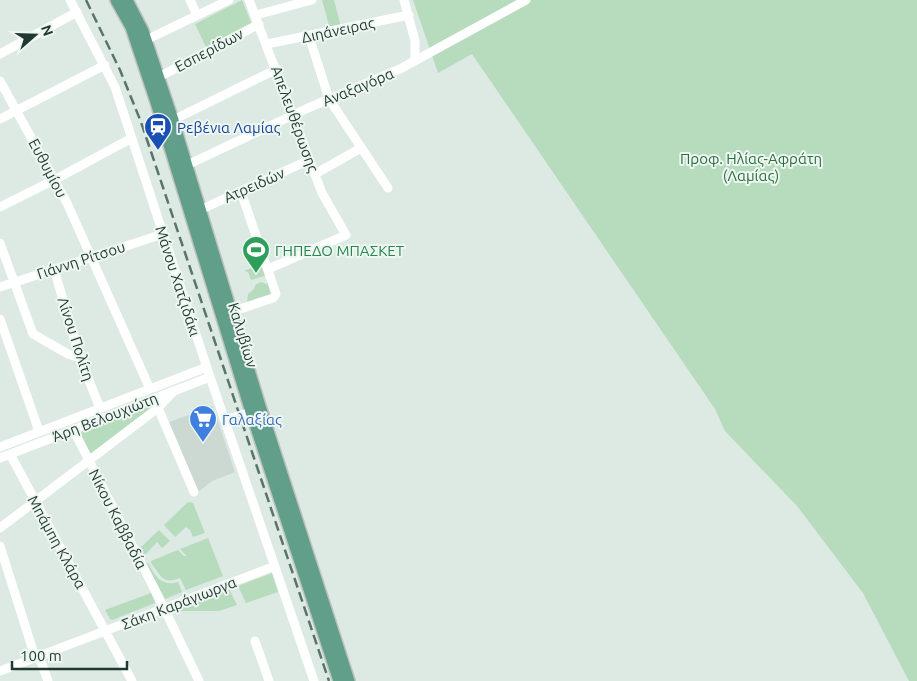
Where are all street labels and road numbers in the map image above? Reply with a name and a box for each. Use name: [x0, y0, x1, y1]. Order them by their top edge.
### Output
street label: Διηάνειρας: [300, 14, 376, 46]
street label: Εσπερίδων: [172, 25, 246, 75]
street label: Απελευθέρωσης: [268, 63, 322, 175]
street label: Αναξαγόρα: [320, 64, 396, 110]
street label: Ευθυμίου: [25, 136, 71, 200]
street label: Ατρειδών: [221, 164, 287, 206]
street label: Μάνου Χατζιδάκι: [152, 224, 204, 338]
street label: Γιάννη Ρίτσου: [35, 238, 127, 282]
street label: Λίνου Πολίτη: [54, 295, 98, 383]
street label: Καλυβίων: [225, 301, 261, 369]
street label: Άρη Βελουχιώτη: [50, 389, 160, 445]
street label: Νίκου Καββαδία: [85, 466, 151, 572]
street label: Μπάμπη Κλάρα: [24, 492, 90, 592]
street label: Σάκη Καράγιωργα: [119, 573, 239, 633]

